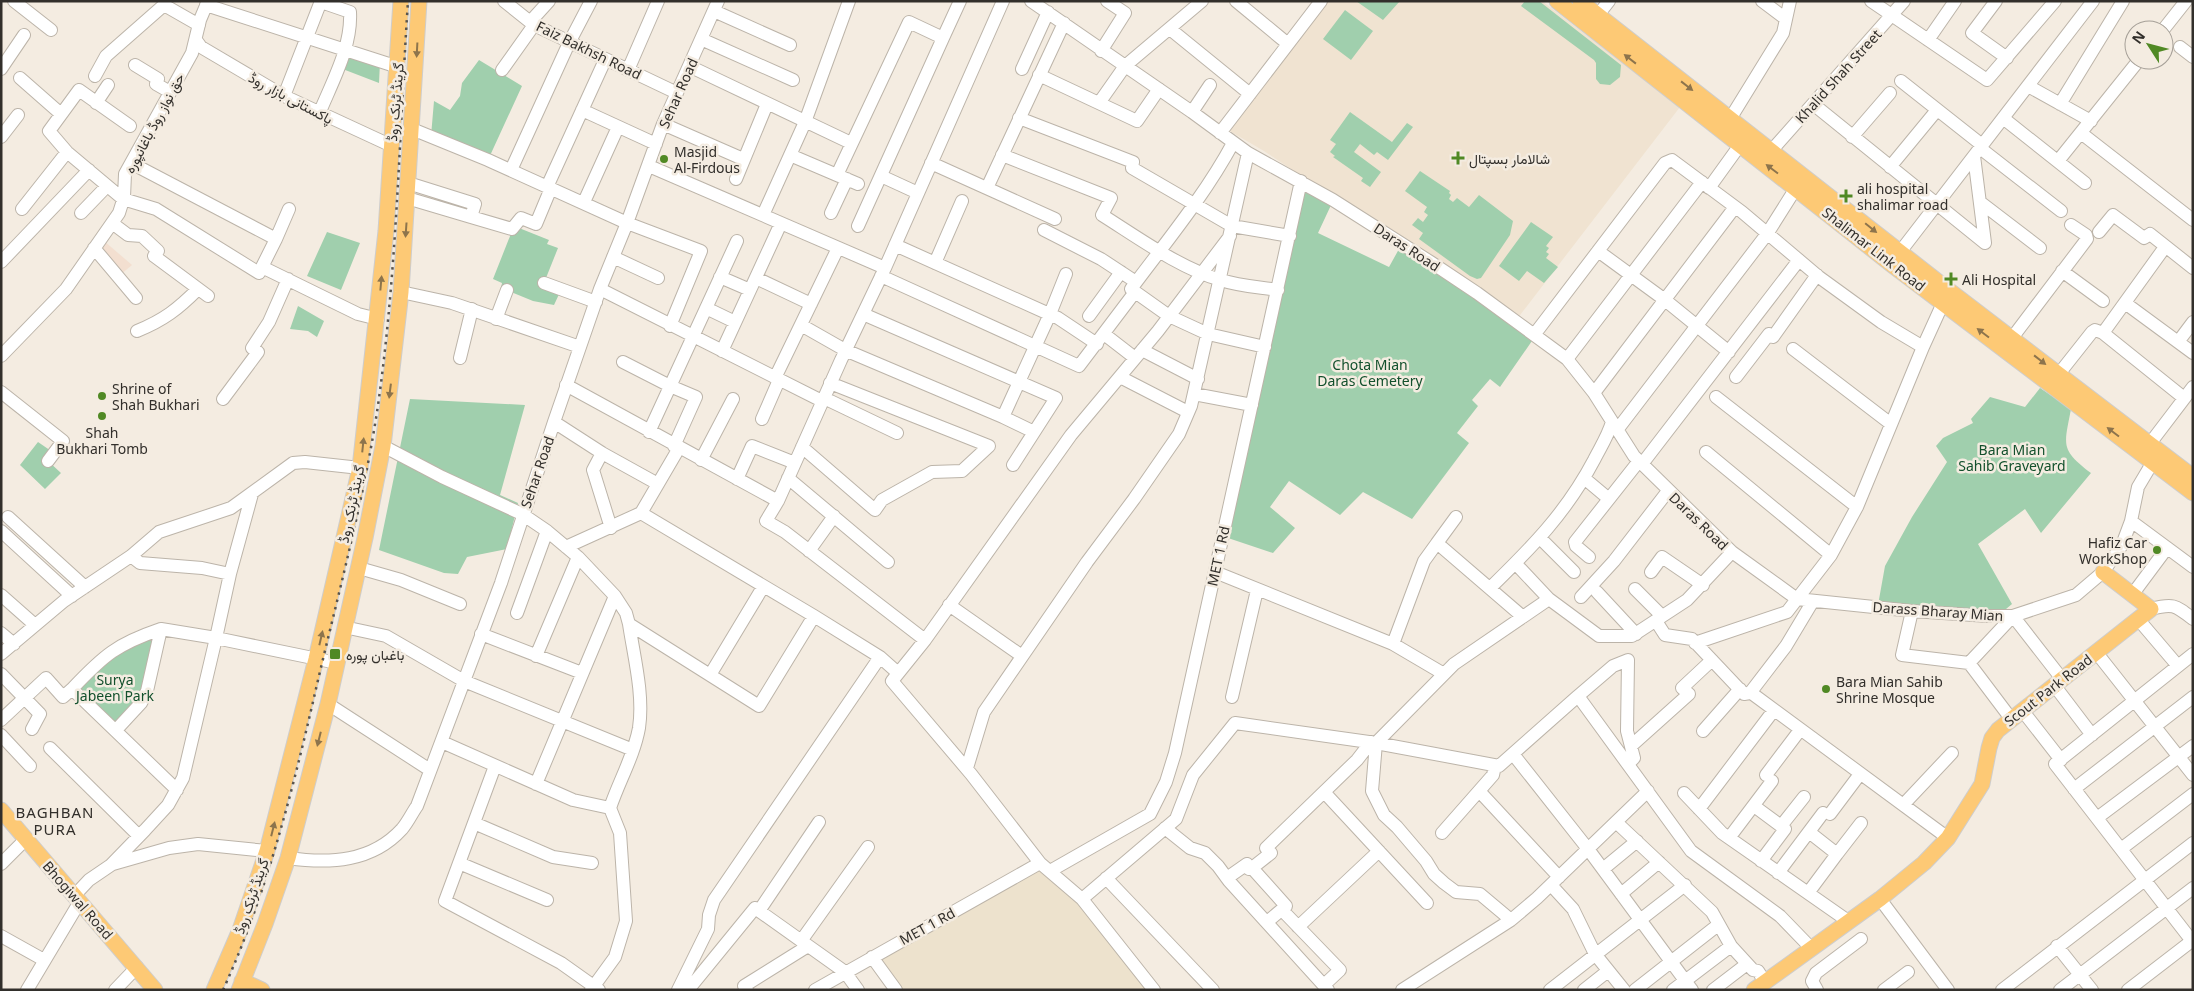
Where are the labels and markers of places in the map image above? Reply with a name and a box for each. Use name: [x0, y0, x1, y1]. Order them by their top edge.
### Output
place label: Masjid Al-Firdous: [674, 142, 740, 177]
place label: شالامار ہسپتال: [1469, 149, 1550, 169]
marker: شالامار ہسپتال: [1451, 151, 1465, 165]
marker: Masjid Al-Firdous: [658, 153, 670, 165]
place label: ali hospital shalimar road: [1857, 179, 1948, 214]
marker: ali hospital shalimar road: [1839, 189, 1853, 203]
place label: Ali Hospital: [1962, 270, 2036, 289]
marker: Ali Hospital: [1944, 272, 1958, 286]
place label: Shrine of Shah Bukhari: [112, 379, 200, 414]
marker: Shrine of Shah Bukhari: [96, 390, 108, 402]
marker: Shah Bukhari Tomb: [96, 410, 108, 422]
place label: Shah Bukhari Tomb: [56, 423, 148, 458]
place label: Hafiz Car WorkShop: [2079, 533, 2147, 568]
marker: Hafiz Car WorkShop: [2151, 544, 2163, 556]
place label: باغبان پورہ: [346, 645, 404, 665]
marker: باغبان پورہ: [328, 647, 342, 661]
place label: Bara Mian Sahib Shrine Mosque: [1836, 672, 1943, 707]
marker: Bara Mian Sahib Shrine Mosque: [1820, 683, 1832, 695]

